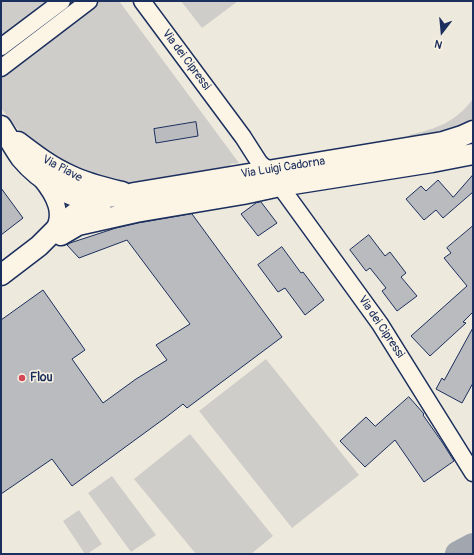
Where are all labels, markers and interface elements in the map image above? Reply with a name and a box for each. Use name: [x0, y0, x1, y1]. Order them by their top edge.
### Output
north arrow: [422, 12, 462, 52]
street label: Via dei Cipressi: [159, 27, 213, 93]
text: N: [433, 37, 444, 51]
street label: Via Piave: [40, 153, 84, 185]
street label: Via Luigi Cadorna: [240, 154, 326, 182]
street label: Via dei Cipressi: [355, 293, 407, 361]
place label: Flou: [30, 371, 53, 385]
marker: Flou: [17, 373, 27, 383]

